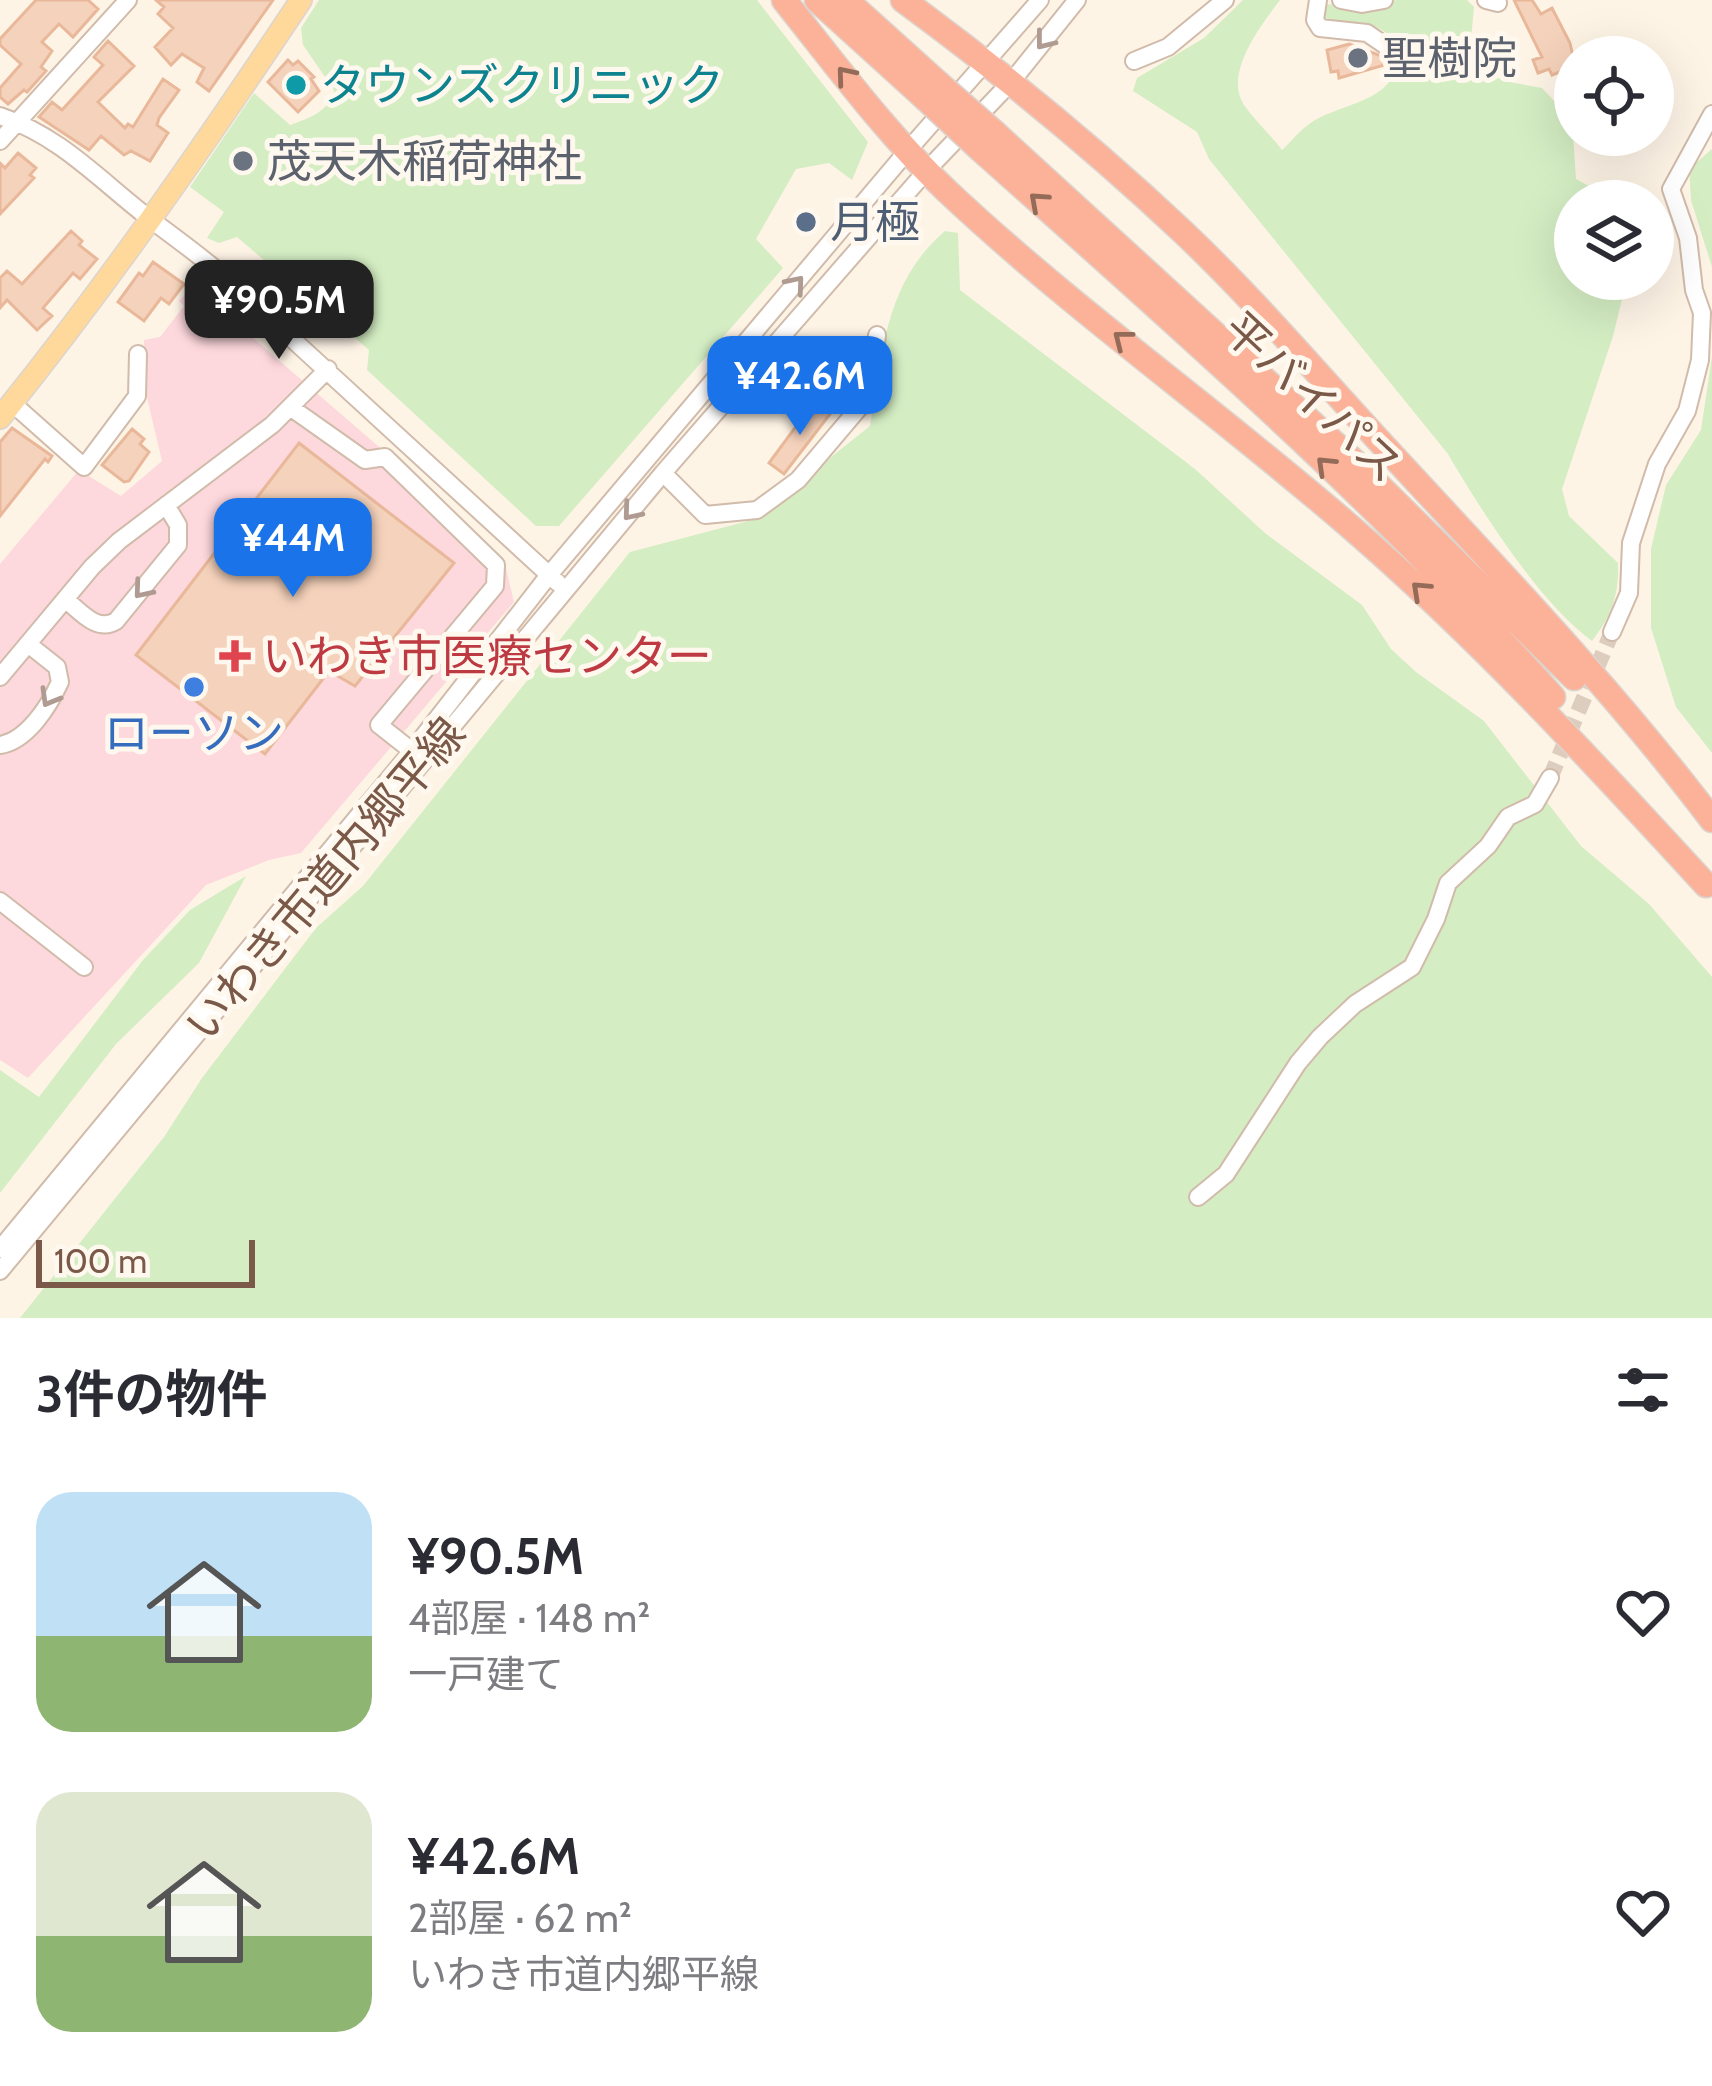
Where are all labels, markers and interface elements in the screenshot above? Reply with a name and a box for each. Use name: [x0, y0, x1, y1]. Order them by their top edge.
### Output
one-way arrow: [1037, 27, 1058, 49]
place label: 聖樹院: [1382, 31, 1517, 85]
map controls: [1554, 36, 1674, 300]
button: locate: [1554, 36, 1674, 156]
marker: 聖樹院: [1345, 45, 1371, 71]
place label: タウンズクリニック: [320, 58, 724, 112]
one-way arrow: [838, 67, 860, 89]
marker: タウンズクリニック: [283, 72, 309, 98]
place label: 茂天木稲荷神社: [267, 134, 582, 188]
marker: 茂天木稲荷神社: [230, 148, 256, 174]
button: layers: [1554, 180, 1674, 300]
one-way arrow: [1030, 194, 1051, 215]
place label: 月極: [830, 195, 920, 249]
marker: 月極: [793, 209, 819, 235]
pin: ¥90.5M: [181, 260, 377, 362]
text: ¥90.5M: [212, 275, 346, 323]
one-way arrow: [781, 276, 803, 298]
street label: 平バイパス: [1213, 301, 1413, 493]
one-way arrow: [1114, 332, 1136, 353]
pin: ¥42.6M: [702, 336, 898, 438]
text: ¥42.6M: [734, 351, 866, 399]
one-way arrow: [1317, 458, 1339, 480]
pin: ¥44M: [222, 498, 364, 600]
one-way arrow: [623, 498, 645, 520]
text: ¥44M: [241, 513, 345, 561]
one-way arrow: [135, 576, 157, 598]
one-way arrow: [1413, 582, 1434, 604]
place label: いわき市医療センター: [262, 629, 712, 683]
marker: いわき市医療センター: [219, 640, 251, 672]
marker: ローソン: [181, 674, 207, 700]
one-way arrow: [40, 685, 63, 707]
place label: ローソン: [104, 706, 284, 760]
street label: いわき市道内郷平線: [174, 707, 476, 1051]
scale bar: [36, 1234, 255, 1287]
text: 100 m: [54, 1241, 147, 1281]
icon: filters: [1610, 1357, 1676, 1423]
text: 3件の物件: [36, 1363, 268, 1425]
text: ¥90.5M: [408, 1525, 584, 1587]
icon: home: [132, 1540, 276, 1684]
icon: heart: [1610, 1579, 1676, 1645]
text: 4部屋 · 148 m²: [408, 1594, 650, 1642]
text: 一戸建て: [408, 1650, 564, 1698]
text: ¥42.6M: [408, 1825, 580, 1887]
icon: home: [132, 1840, 276, 1984]
icon: heart: [1610, 1879, 1676, 1945]
text: 2部屋 · 62 m²: [408, 1894, 632, 1942]
text: いわき市道内郷平線: [408, 1950, 759, 1998]

